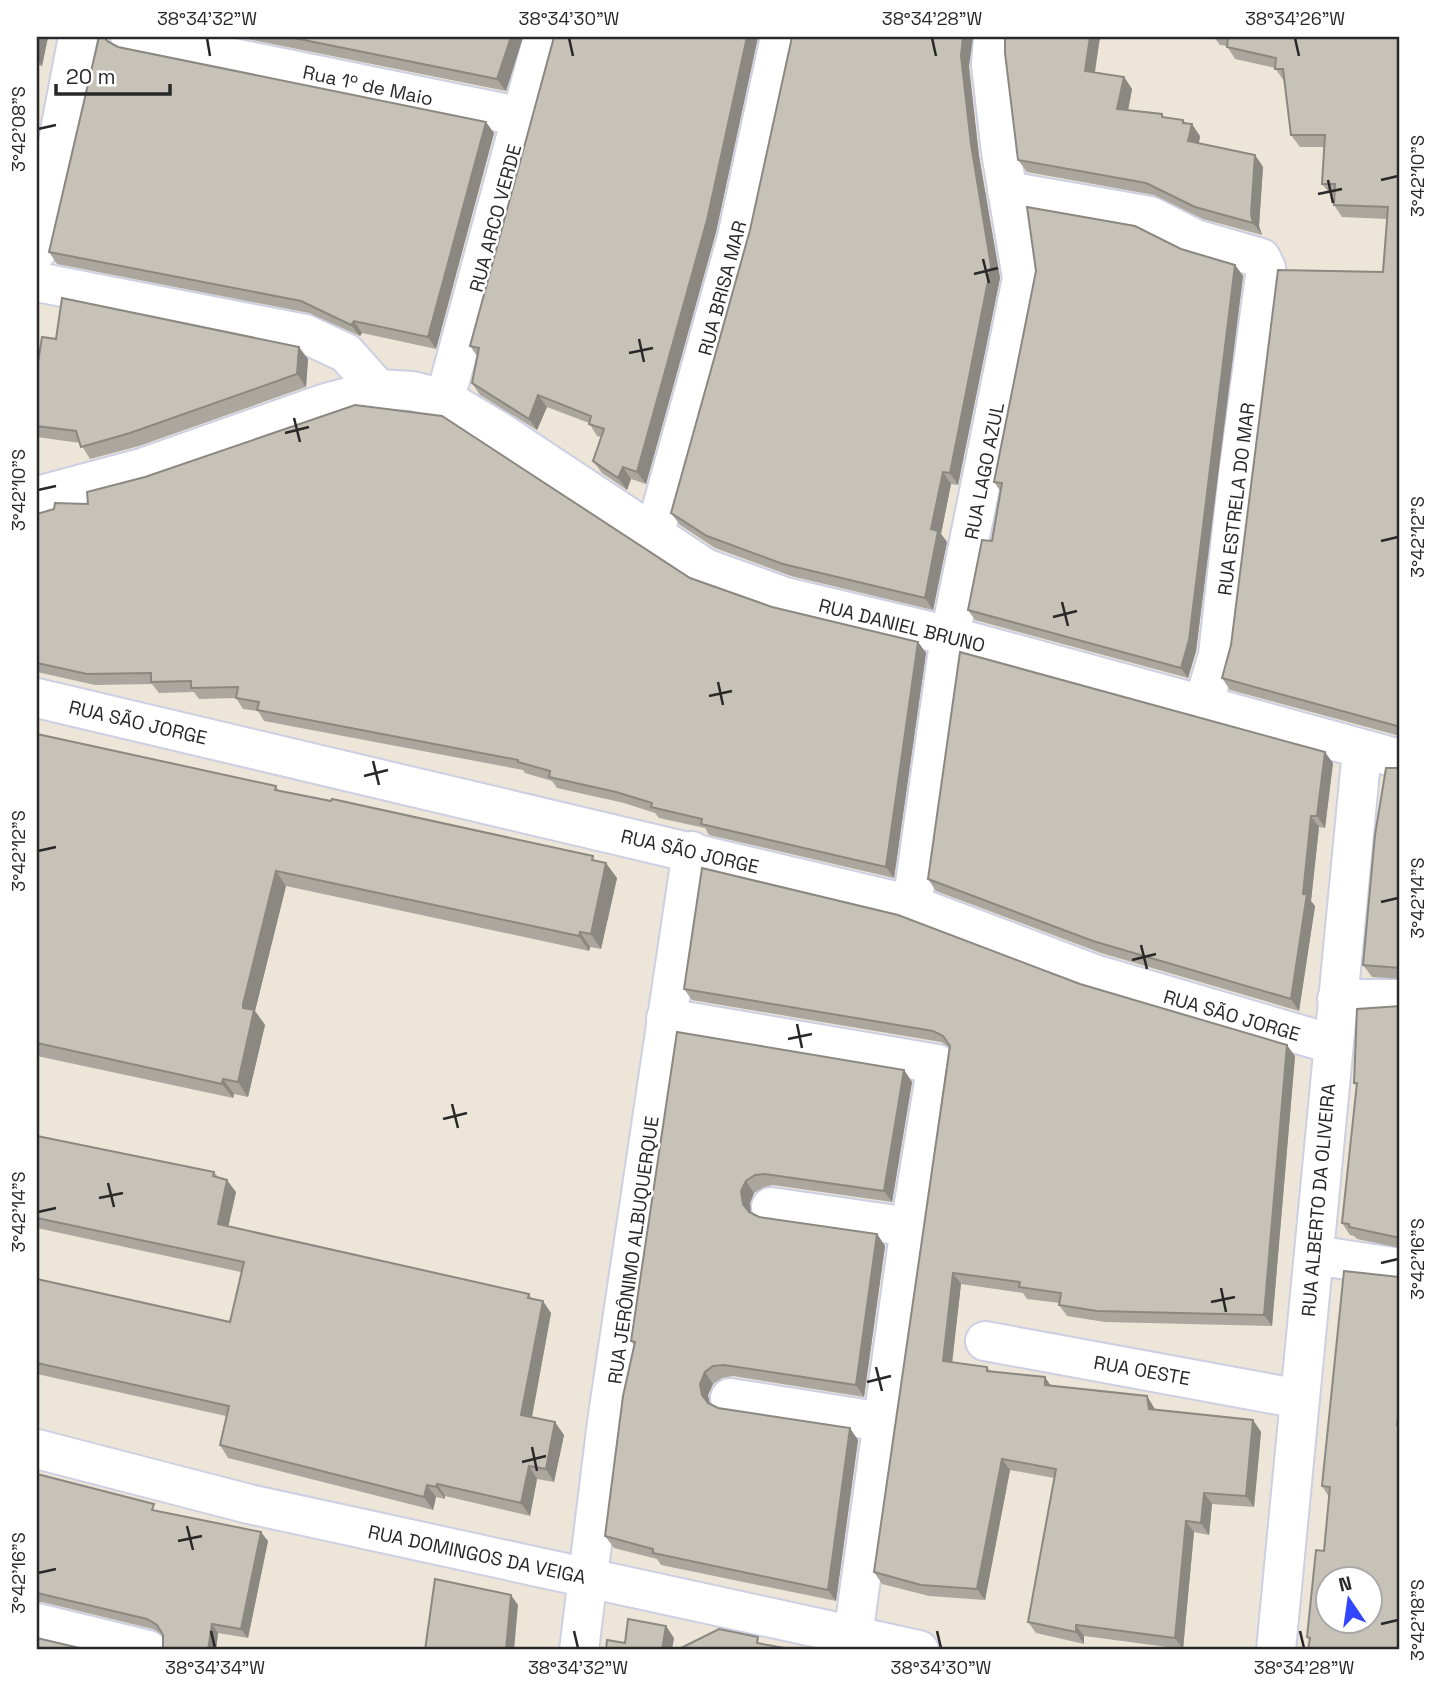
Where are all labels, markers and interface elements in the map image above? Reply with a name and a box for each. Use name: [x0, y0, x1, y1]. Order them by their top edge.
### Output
text: 38°34'32"W: [157, 7, 257, 30]
text: 38°34'30"W: [519, 7, 620, 30]
text: 38°34'28"W: [882, 7, 982, 30]
text: 38°34'26"W: [1245, 7, 1345, 30]
scale bar: [56, 52, 170, 96]
street label: Rua 1º de Maio: [300, 59, 435, 112]
text: 20 m: [66, 63, 116, 90]
text: 3°42'08"S: [7, 86, 30, 172]
text: 3°42'10"S: [1406, 135, 1429, 217]
street label: RUA ARCO VERDE: [464, 141, 527, 295]
street label: RUA BRISA MAR: [692, 218, 753, 358]
street label: RUA LAGO AZUL: [959, 400, 1010, 542]
street label: RUA ESTRELA DO MAR: [1212, 401, 1261, 597]
text: 3°42'10"S: [7, 449, 30, 531]
text: 3°42'12"S: [1406, 496, 1429, 578]
street label: RUA DANIEL BRUNO: [816, 593, 988, 658]
street label: RUA SÃO JORGE: [66, 694, 209, 751]
text: 3°42'12"S: [7, 810, 30, 892]
street label: RUA SÃO JORGE: [618, 823, 761, 880]
text: 3°42'14"S: [1406, 857, 1429, 939]
street label: RUA SÃO JORGE: [1161, 984, 1303, 1047]
street label: RUA ALBERTO DA OLIVEIRA: [1296, 1082, 1341, 1318]
street label: RUA JERÔNIMO ALBUQUERQUE: [602, 1114, 665, 1386]
text: 3°42'14"S: [7, 1171, 30, 1253]
text: 3°42'16"S: [1406, 1218, 1429, 1300]
street label: RUA OESTE: [1092, 1350, 1192, 1391]
street label: RUA DOMINGOS DA VEIGA: [366, 1519, 588, 1590]
text: 3°42'16"S: [7, 1532, 30, 1614]
north arrow: [1314, 1564, 1384, 1634]
text: N: [1336, 1570, 1354, 1598]
text: 3°42'18"S: [1406, 1579, 1429, 1661]
text: 38°34'34"W: [165, 1656, 265, 1679]
text: 38°34'32"W: [528, 1656, 628, 1679]
text: 38°34'30"W: [891, 1656, 992, 1679]
text: 38°34'28"W: [1254, 1656, 1354, 1679]

